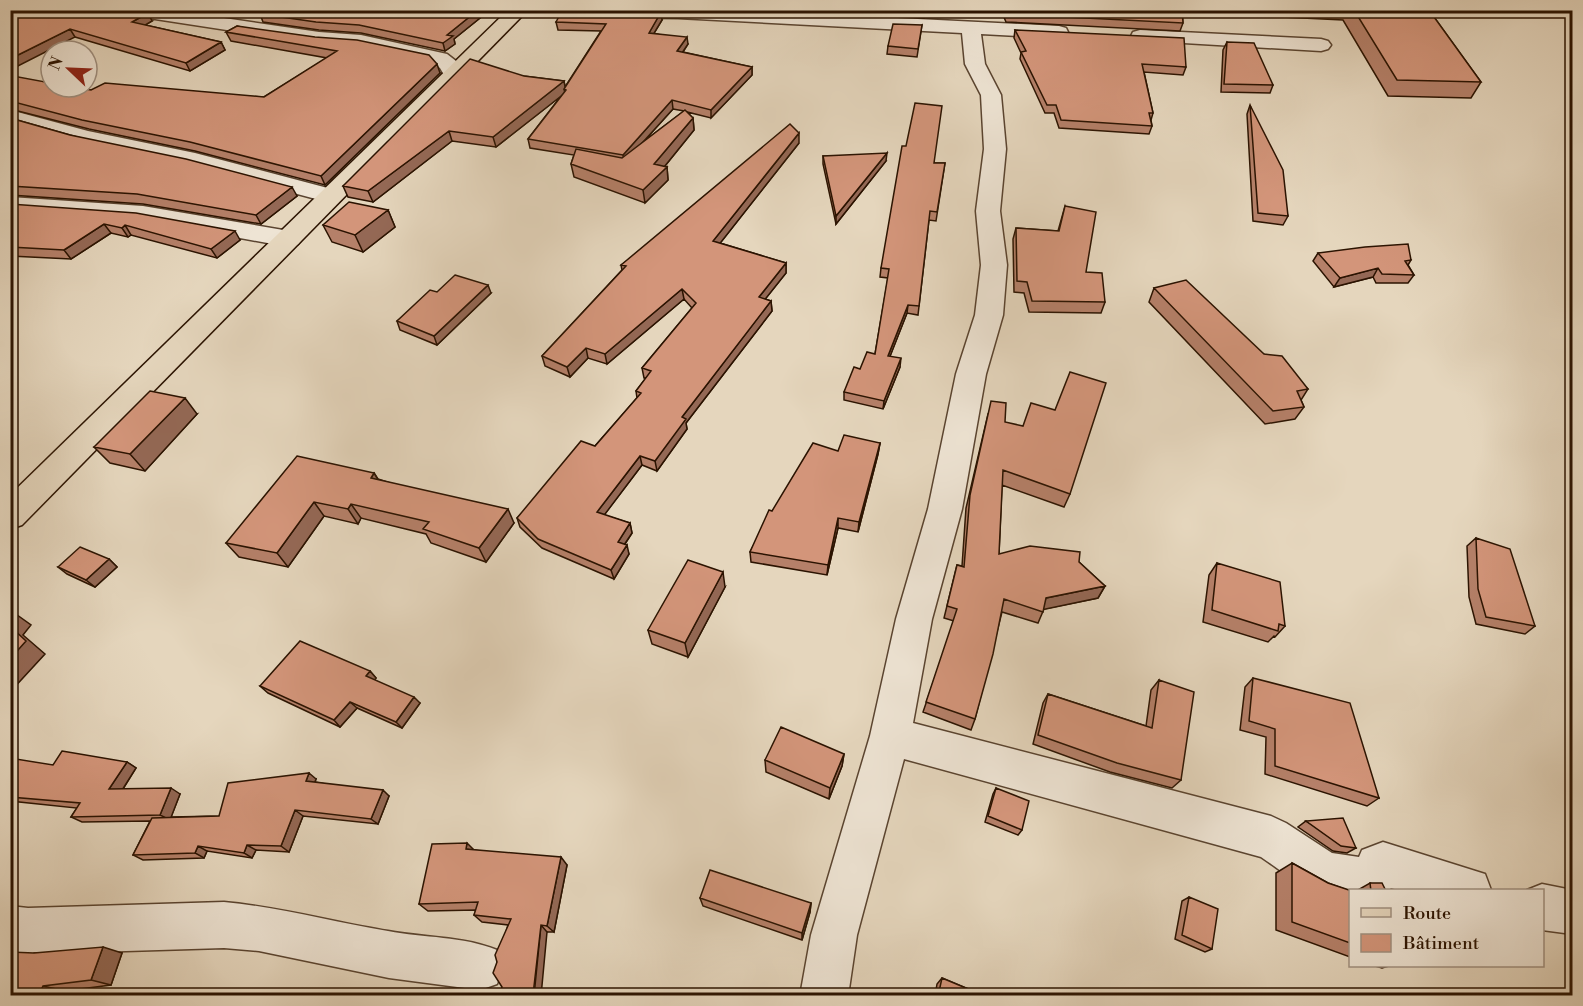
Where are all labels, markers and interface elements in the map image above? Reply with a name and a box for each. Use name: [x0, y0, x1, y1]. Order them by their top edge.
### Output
north arrow: [39, 39, 99, 99]
text: N: [44, 53, 68, 73]
legend: [1349, 889, 1544, 967]
text: Route: [1403, 902, 1451, 925]
text: Bâtiment: [1402, 932, 1480, 955]

